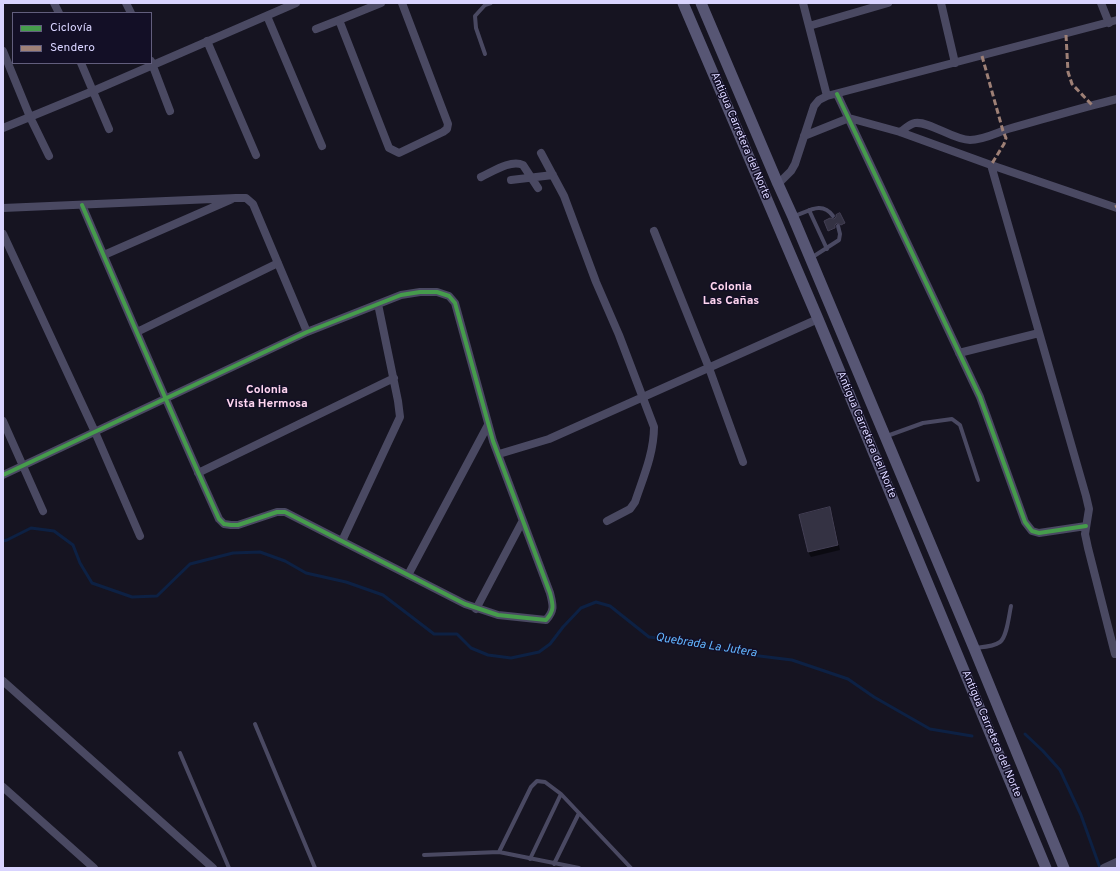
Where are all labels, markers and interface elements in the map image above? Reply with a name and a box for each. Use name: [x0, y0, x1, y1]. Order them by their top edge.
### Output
legend: [12, 12, 152, 64]
text: Ciclovía: [50, 20, 92, 36]
text: Sendero: [50, 40, 95, 56]
street label: Antigua Carretera del Norte: [707, 71, 773, 201]
district label: Colonia Las Cañas: [703, 281, 759, 309]
street label: Antigua Carretera del Norte: [833, 370, 899, 500]
district label: Colonia Vista Hermosa: [226, 384, 308, 412]
water label: Quebrada La Jutera: [654, 631, 758, 661]
street label: Antigua Carretera del Norte: [958, 669, 1024, 799]

